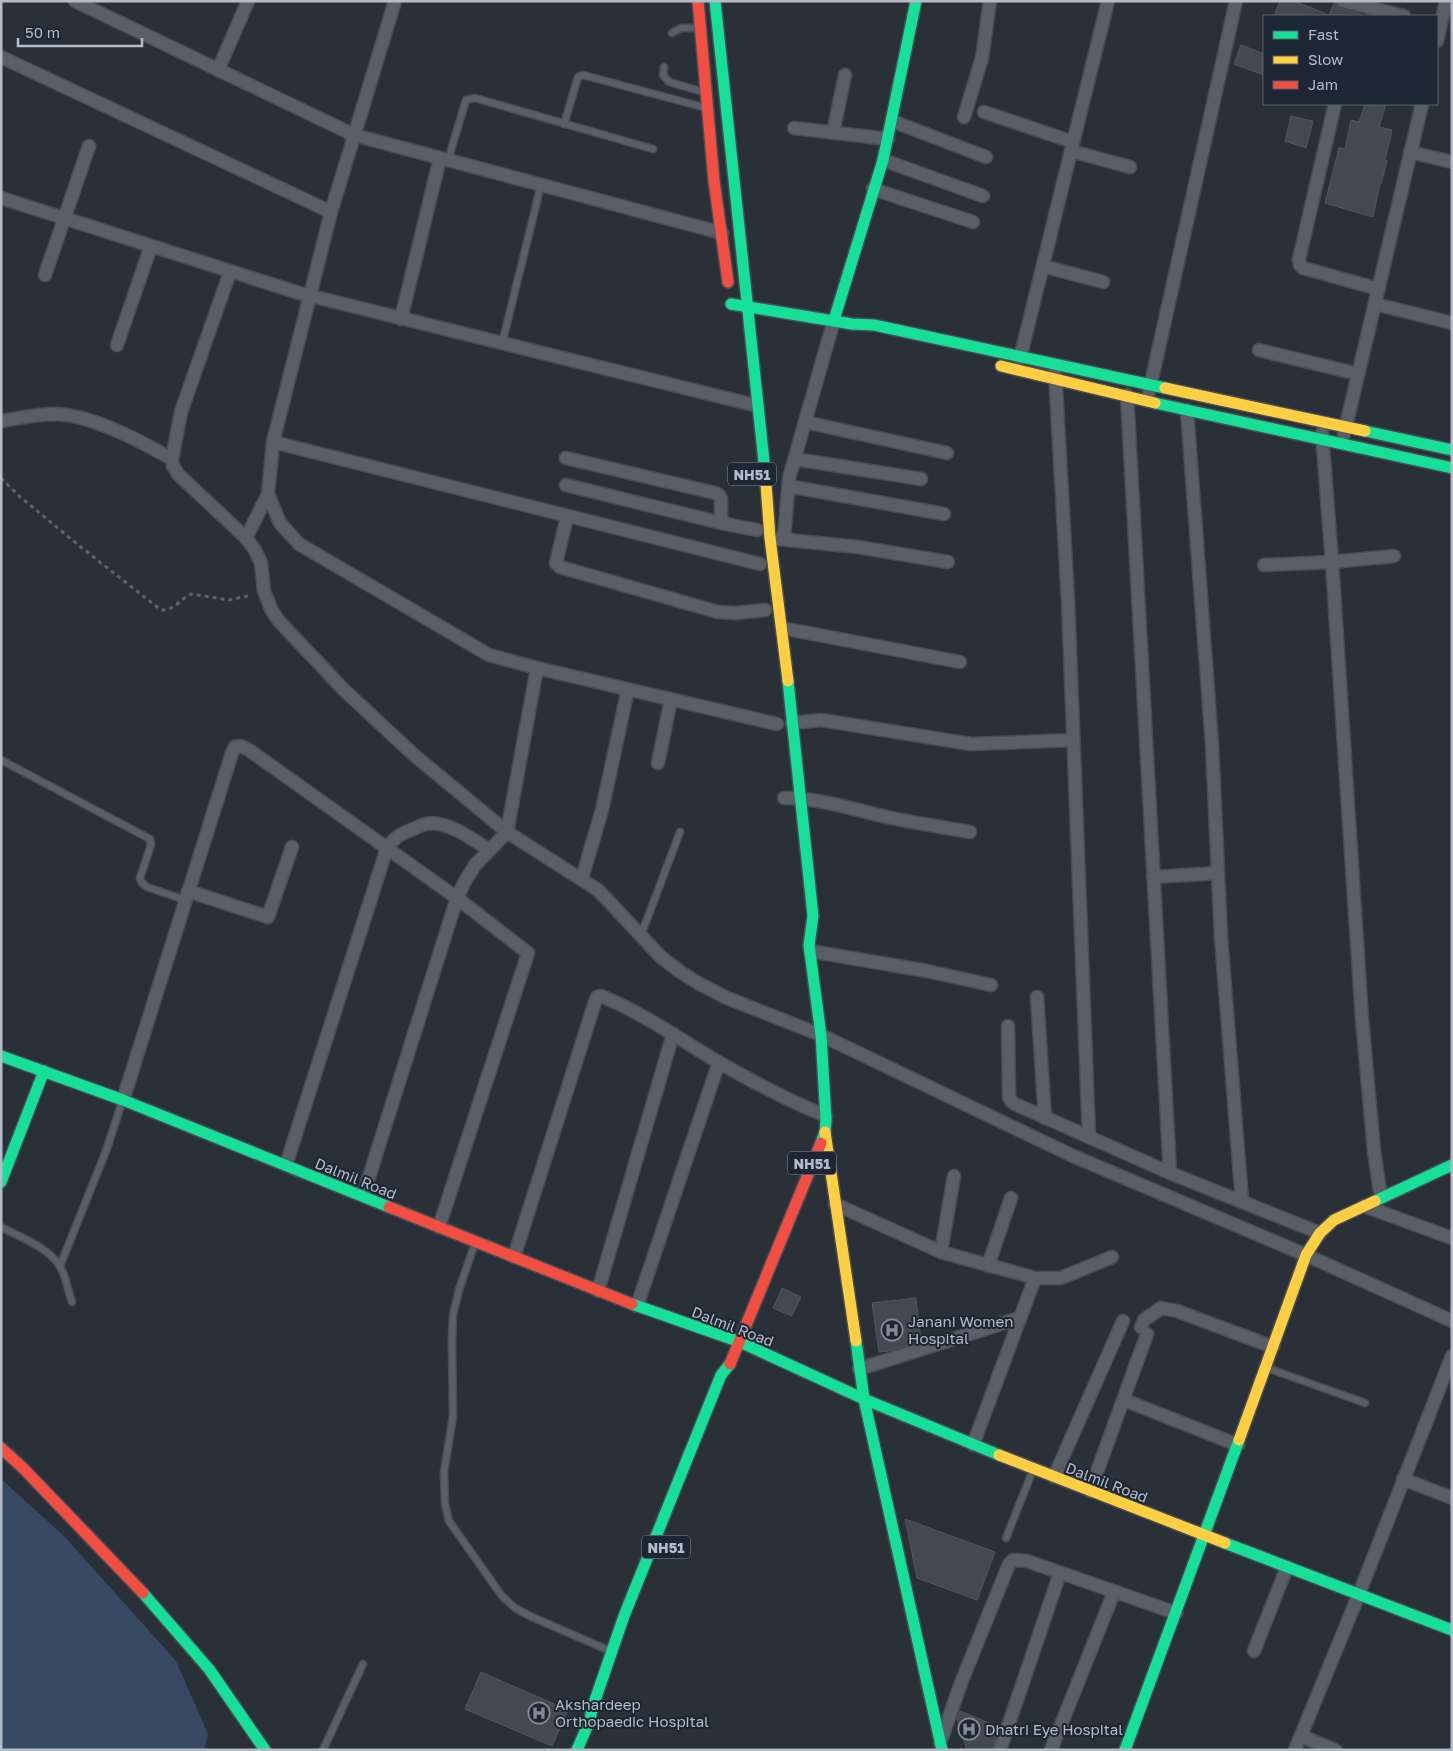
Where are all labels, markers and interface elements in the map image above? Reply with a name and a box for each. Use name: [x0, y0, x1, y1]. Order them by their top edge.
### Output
scale bar: [18, 15, 141, 47]
legend: [1263, 15, 1438, 105]
text: 50 m: [25, 23, 60, 41]
text: Fast: [1308, 25, 1339, 43]
text: Slow: [1308, 50, 1343, 68]
text: Jam: [1308, 75, 1338, 93]
road number: NH51: [728, 462, 776, 486]
road number: NH51: [788, 1152, 836, 1174]
street label: Dalmil Road: [313, 1153, 399, 1203]
street label: Dalmil Road: [689, 1302, 777, 1350]
place label: Janani Women Hospital: [908, 1312, 1014, 1347]
hospital icon: Janani Women Hospital: [880, 1318, 904, 1342]
street label: Dalmil Road: [1063, 1458, 1151, 1506]
road number: NH51: [642, 1535, 690, 1558]
place label: Akshardeep Orthopaedic Hospital: [555, 1695, 709, 1730]
hospital icon: Akshardeep Orthopaedic Hospital: [527, 1701, 551, 1725]
hospital icon: Dhatri Eye Hospital: [957, 1717, 981, 1741]
place label: Dhatri Eye Hospital: [985, 1720, 1123, 1738]

